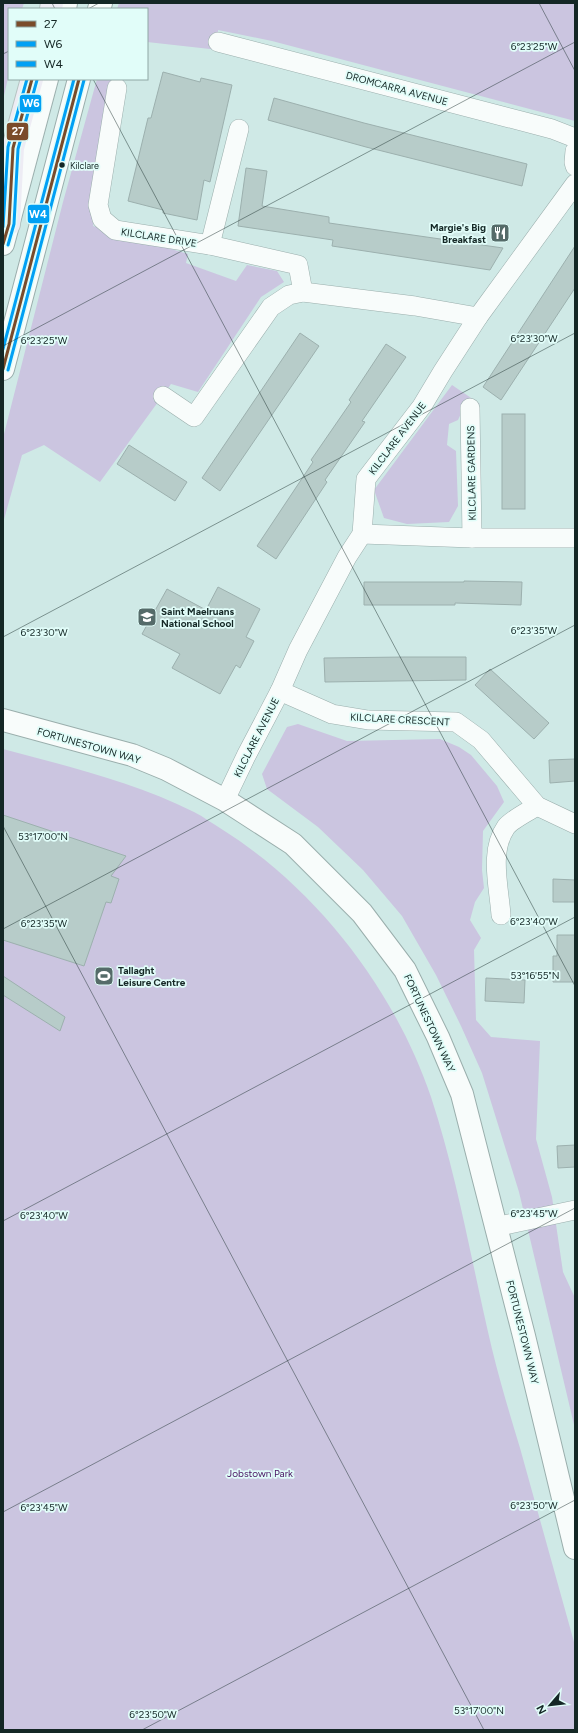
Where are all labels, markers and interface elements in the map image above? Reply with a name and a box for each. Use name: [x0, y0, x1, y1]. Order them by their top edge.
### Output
legend: [8, 8, 148, 80]
text: 27: [44, 17, 58, 31]
text: W6: [44, 37, 63, 51]
text: 6°23'25"W: [511, 40, 558, 53]
text: W4: [44, 57, 64, 71]
street label: DROMCARRA AVENUE: [344, 69, 449, 108]
line badge: W6: [19, 94, 42, 113]
text: W6: [22, 97, 40, 110]
line badge: 27: [6, 122, 29, 141]
text: 27: [12, 125, 24, 138]
marker: Kilclare: [57, 160, 67, 170]
place label: Kilclare: [70, 160, 99, 171]
line badge: W4: [27, 204, 50, 224]
text: W4: [29, 208, 47, 221]
place label: Margie's Big Breakfast: [430, 221, 486, 246]
restaurant icon: Margie's Big Breakfast: [489, 222, 511, 244]
street label: KILCLARE DRIVE: [120, 225, 198, 250]
text: 6°23'30"W: [510, 332, 558, 345]
text: 6°23'25"W: [21, 334, 68, 347]
street label: KILCLARE AVENUE: [366, 399, 429, 477]
street label: KILCLARE GARDENS: [464, 425, 479, 521]
place label: Saint Maelruans National School: [161, 605, 234, 630]
school or university icon: Saint Maelruans National School: [136, 606, 158, 628]
text: 6°23'35"W: [511, 624, 558, 637]
text: 6°23'30"W: [20, 626, 68, 639]
street label: KILCLARE AVENUE: [231, 695, 282, 779]
street label: KILCLARE CRESCENT: [350, 710, 451, 729]
street label: FORTUNESTOWN WAY: [36, 725, 142, 766]
text: 53°17'00"N: [18, 830, 68, 843]
text: 6°23'40"W: [510, 915, 558, 928]
text: 6°23'35"W: [21, 917, 68, 930]
place label: Tallaght Leisure Centre: [118, 964, 186, 989]
sports icon: Tallaght Leisure Centre: [93, 965, 115, 987]
text: 53°16'55"N: [510, 969, 560, 982]
street label: FORTUNESTOWN WAY: [401, 972, 458, 1074]
text: 6°23'45"W: [510, 1207, 558, 1220]
text: 6°23'40"W: [20, 1209, 68, 1222]
street label: FORTUNESTOWN WAY: [503, 1279, 542, 1386]
park label: Jobstown Park: [227, 1467, 293, 1480]
text: 6°23'50"W: [510, 1499, 558, 1512]
text: 6°23'45"W: [20, 1501, 68, 1514]
north arrow: [530, 1685, 570, 1725]
text: N: [534, 1703, 549, 1716]
text: 53°17'00"N: [454, 1704, 504, 1717]
text: 6°23'50"W: [129, 1708, 177, 1721]

